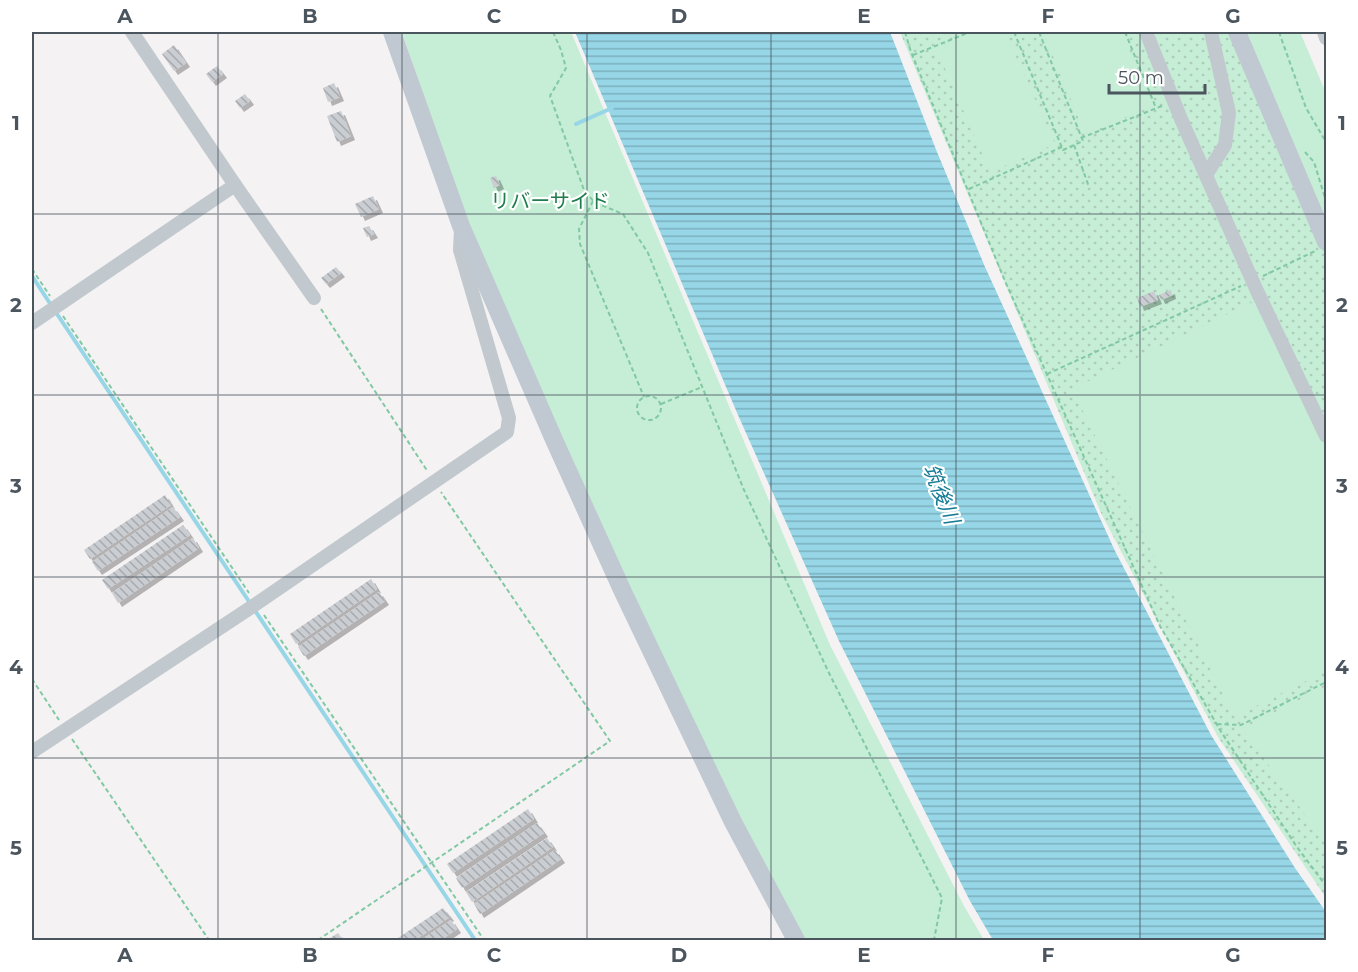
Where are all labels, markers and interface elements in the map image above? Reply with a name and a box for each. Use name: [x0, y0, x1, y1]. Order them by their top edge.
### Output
text: A: [116, 4, 133, 28]
text: B: [302, 4, 318, 28]
text: C: [487, 4, 502, 28]
text: D: [671, 4, 687, 28]
text: E: [857, 4, 871, 28]
text: F: [1042, 4, 1055, 28]
text: G: [1225, 4, 1241, 28]
scale bar: [1109, 57, 1205, 95]
text: 50 m: [1118, 67, 1164, 89]
text: 1: [12, 111, 20, 135]
text: 1: [1338, 111, 1346, 135]
park label: リバーサイド: [490, 189, 610, 213]
text: 2: [10, 293, 22, 317]
text: 2: [1336, 293, 1348, 317]
water label: 筑後川: [918, 460, 966, 530]
text: 3: [9, 474, 22, 498]
text: 3: [1335, 474, 1348, 498]
text: 4: [9, 655, 23, 679]
text: 4: [1335, 655, 1349, 679]
text: 5: [10, 836, 22, 860]
text: 5: [1336, 836, 1348, 860]
text: A: [116, 943, 133, 967]
text: B: [302, 943, 318, 967]
text: C: [487, 943, 502, 967]
text: D: [671, 943, 687, 967]
text: E: [857, 943, 871, 967]
text: F: [1042, 943, 1055, 967]
text: G: [1225, 943, 1241, 967]

